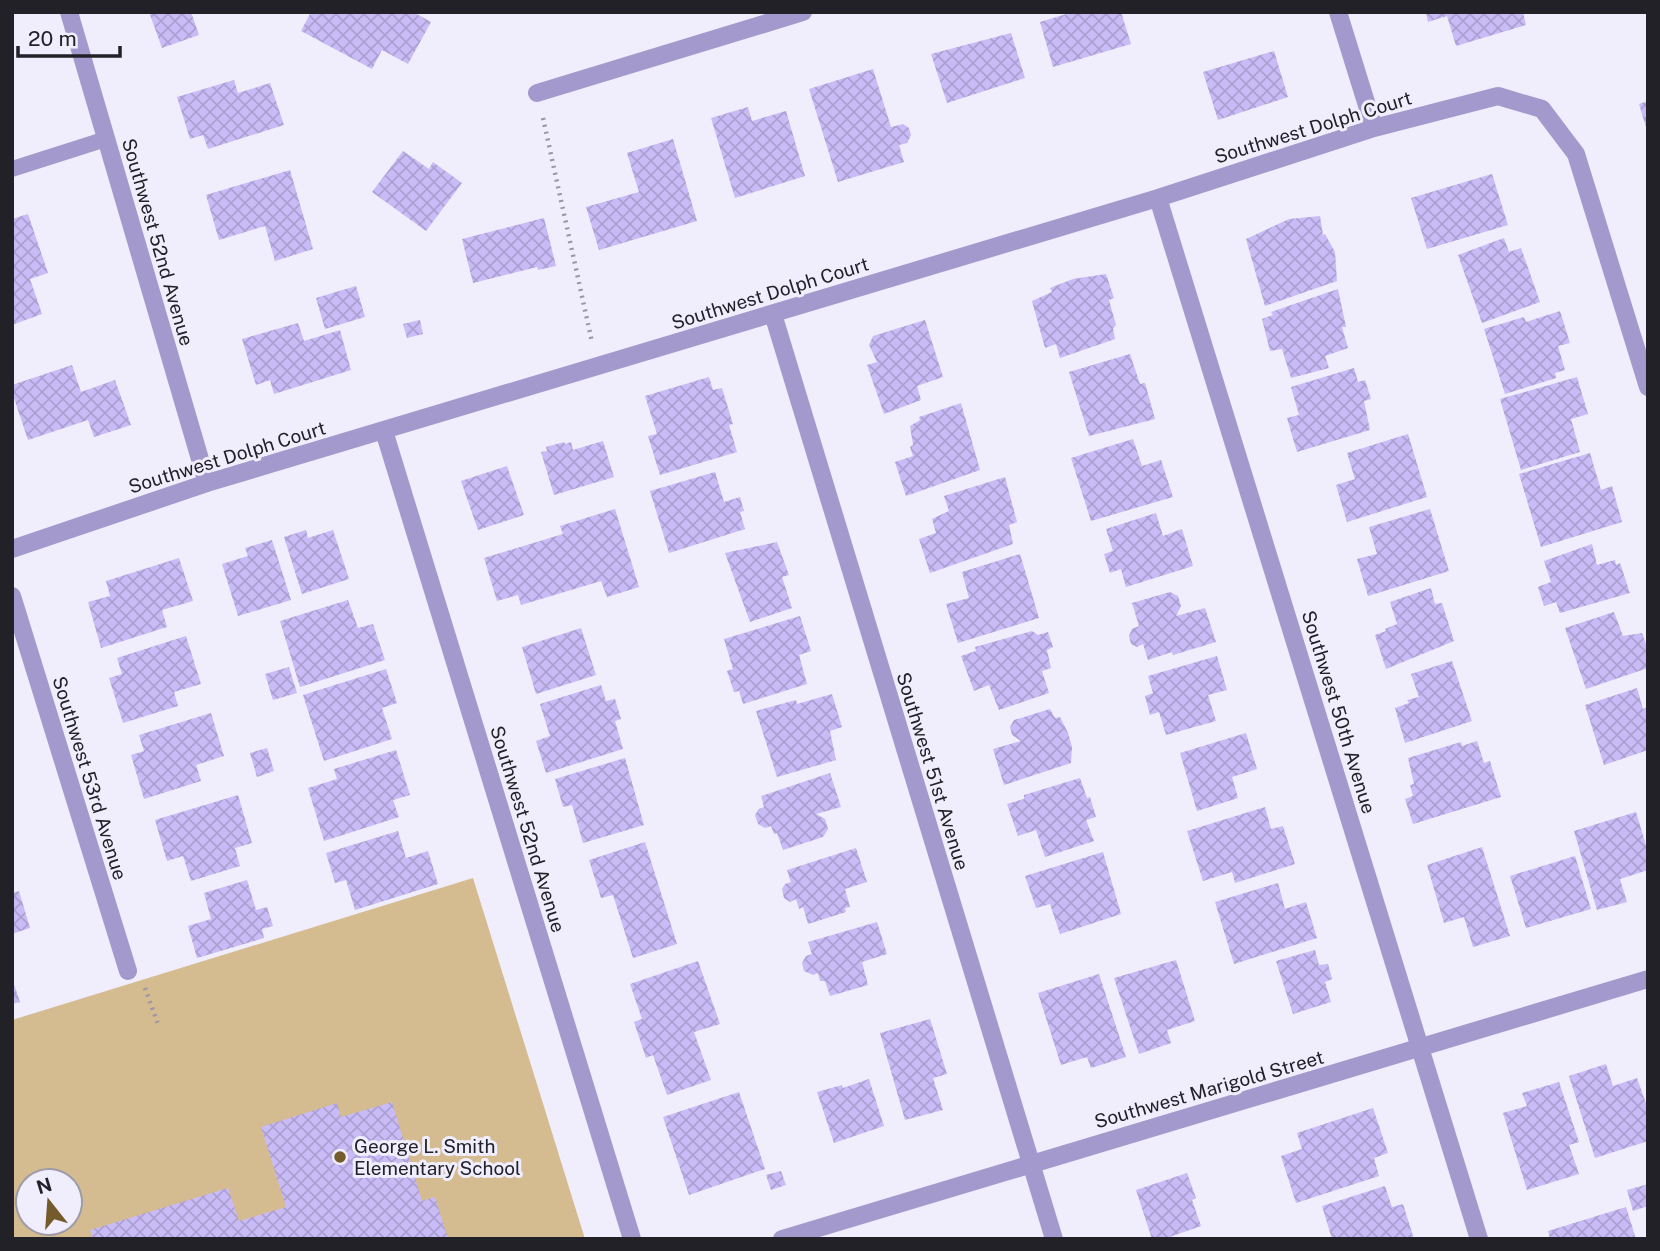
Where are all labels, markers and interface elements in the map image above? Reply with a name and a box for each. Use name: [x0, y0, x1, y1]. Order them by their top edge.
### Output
scale bar: [18, 14, 119, 58]
text: 20 m: [28, 26, 77, 51]
street label: Southwest Dolph Court: [1212, 86, 1414, 168]
street label: Southwest 52nd Avenue: [118, 136, 198, 348]
street label: Southwest Dolph Court: [669, 252, 871, 334]
street label: Southwest Dolph Court: [126, 416, 328, 498]
street label: Southwest 50th Avenue: [1298, 608, 1380, 816]
street label: Southwest 51st Avenue: [892, 669, 974, 873]
street label: Southwest 53rd Avenue: [49, 673, 131, 883]
street label: Southwest 52nd Avenue: [486, 723, 570, 935]
street label: Southwest Marigold Street: [1092, 1046, 1326, 1132]
place label: George L. Smith Elementary School: [354, 1135, 521, 1179]
marker: George L. Smith Elementary School: [332, 1149, 348, 1165]
north arrow: [14, 1167, 84, 1237]
text: N: [34, 1173, 54, 1198]

